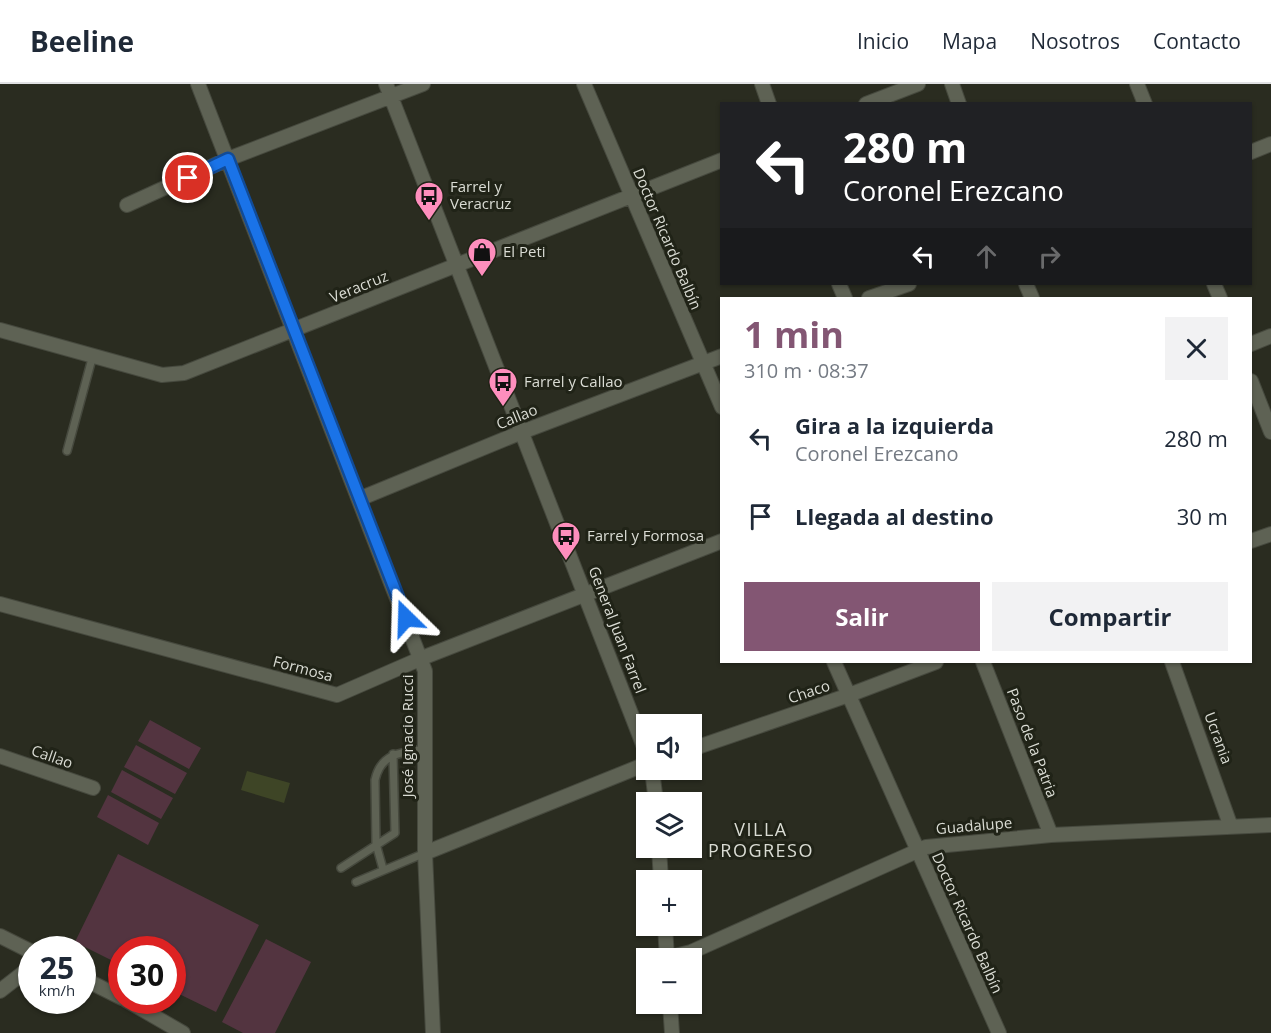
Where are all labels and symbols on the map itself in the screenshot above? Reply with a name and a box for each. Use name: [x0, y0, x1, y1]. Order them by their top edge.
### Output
pin: [162, 152, 213, 203]
street label: Doctor Ricardo Balbín: [629, 165, 707, 313]
place label: Farrel y Veracruz: [450, 176, 511, 213]
bus stop icon: Farrel y Veracruz: [413, 180, 445, 222]
shop icon: El Peti: [466, 236, 498, 278]
place label: El Peti: [503, 241, 546, 261]
street label: Veracruz: [326, 265, 391, 307]
bus stop icon: Farrel y Callao: [487, 366, 519, 408]
place label: Farrel y Callao: [524, 371, 623, 391]
street label: Callao: [493, 399, 540, 433]
bus stop icon: Farrel y Formosa: [550, 520, 582, 562]
place label: Farrel y Formosa: [587, 525, 704, 545]
street label: General Juan Farrel: [585, 563, 651, 696]
position arrow: [374, 586, 438, 650]
street label: Formosa: [271, 650, 335, 686]
street label: José Ignacio Rucci: [397, 675, 417, 799]
street label: Chaco: [785, 675, 832, 708]
street label: Paso de la Patria: [1003, 685, 1063, 800]
street label: Ucrania: [1200, 709, 1238, 766]
street label: Callao: [29, 740, 76, 772]
street label: Guadalupe: [935, 812, 1013, 838]
district label: VILLA PROGRESO: [708, 817, 814, 862]
street label: Doctor Ricardo Balbín: [928, 849, 1008, 996]
speed limit sign: 30: [108, 936, 186, 1014]

